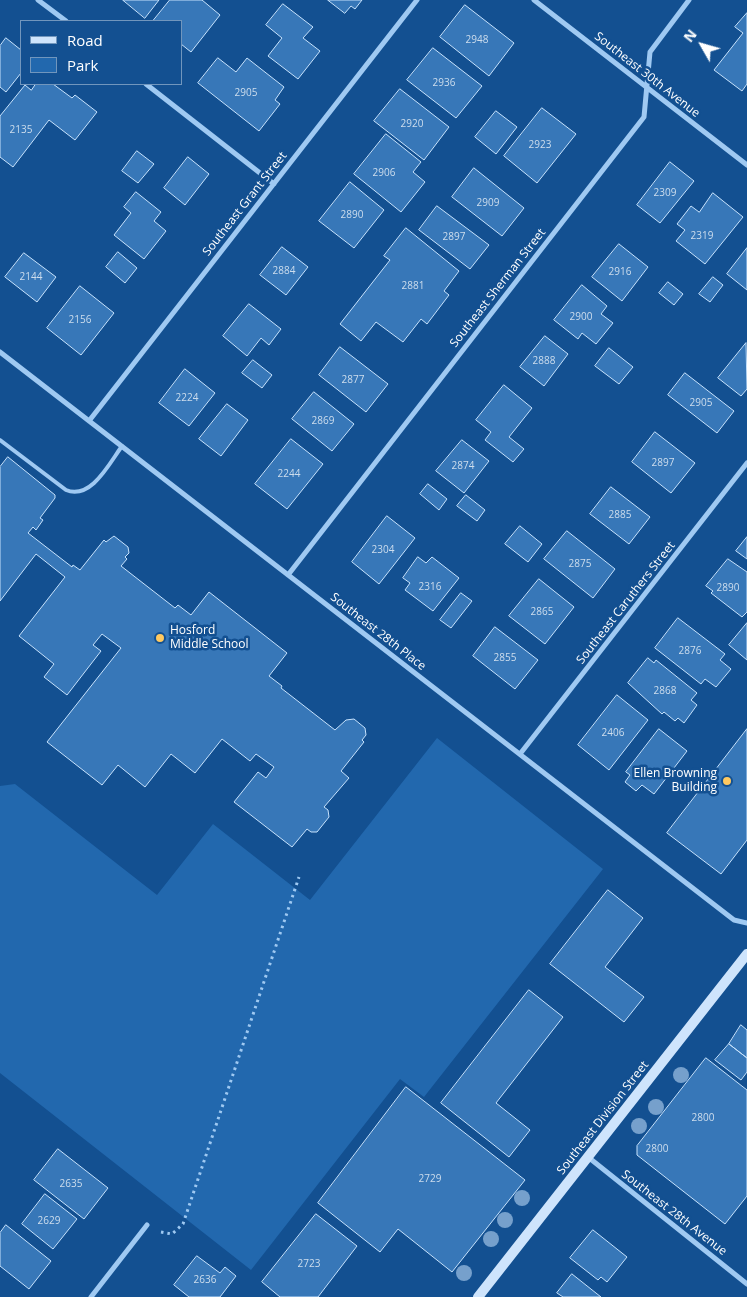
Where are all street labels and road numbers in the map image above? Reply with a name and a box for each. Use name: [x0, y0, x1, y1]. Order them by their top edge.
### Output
street label: Southeast 30th Avenue: [592, 29, 702, 121]
street label: Southeast Grant Street: [200, 149, 290, 259]
street label: Southeast Sherman Street: [447, 226, 549, 350]
street label: Southeast Caruthers Street: [574, 539, 678, 667]
street label: Southeast 28th Place: [327, 590, 429, 674]
street label: Southeast Division Street: [554, 1058, 652, 1178]
street label: Southeast 28th Avenue: [619, 1167, 729, 1259]

